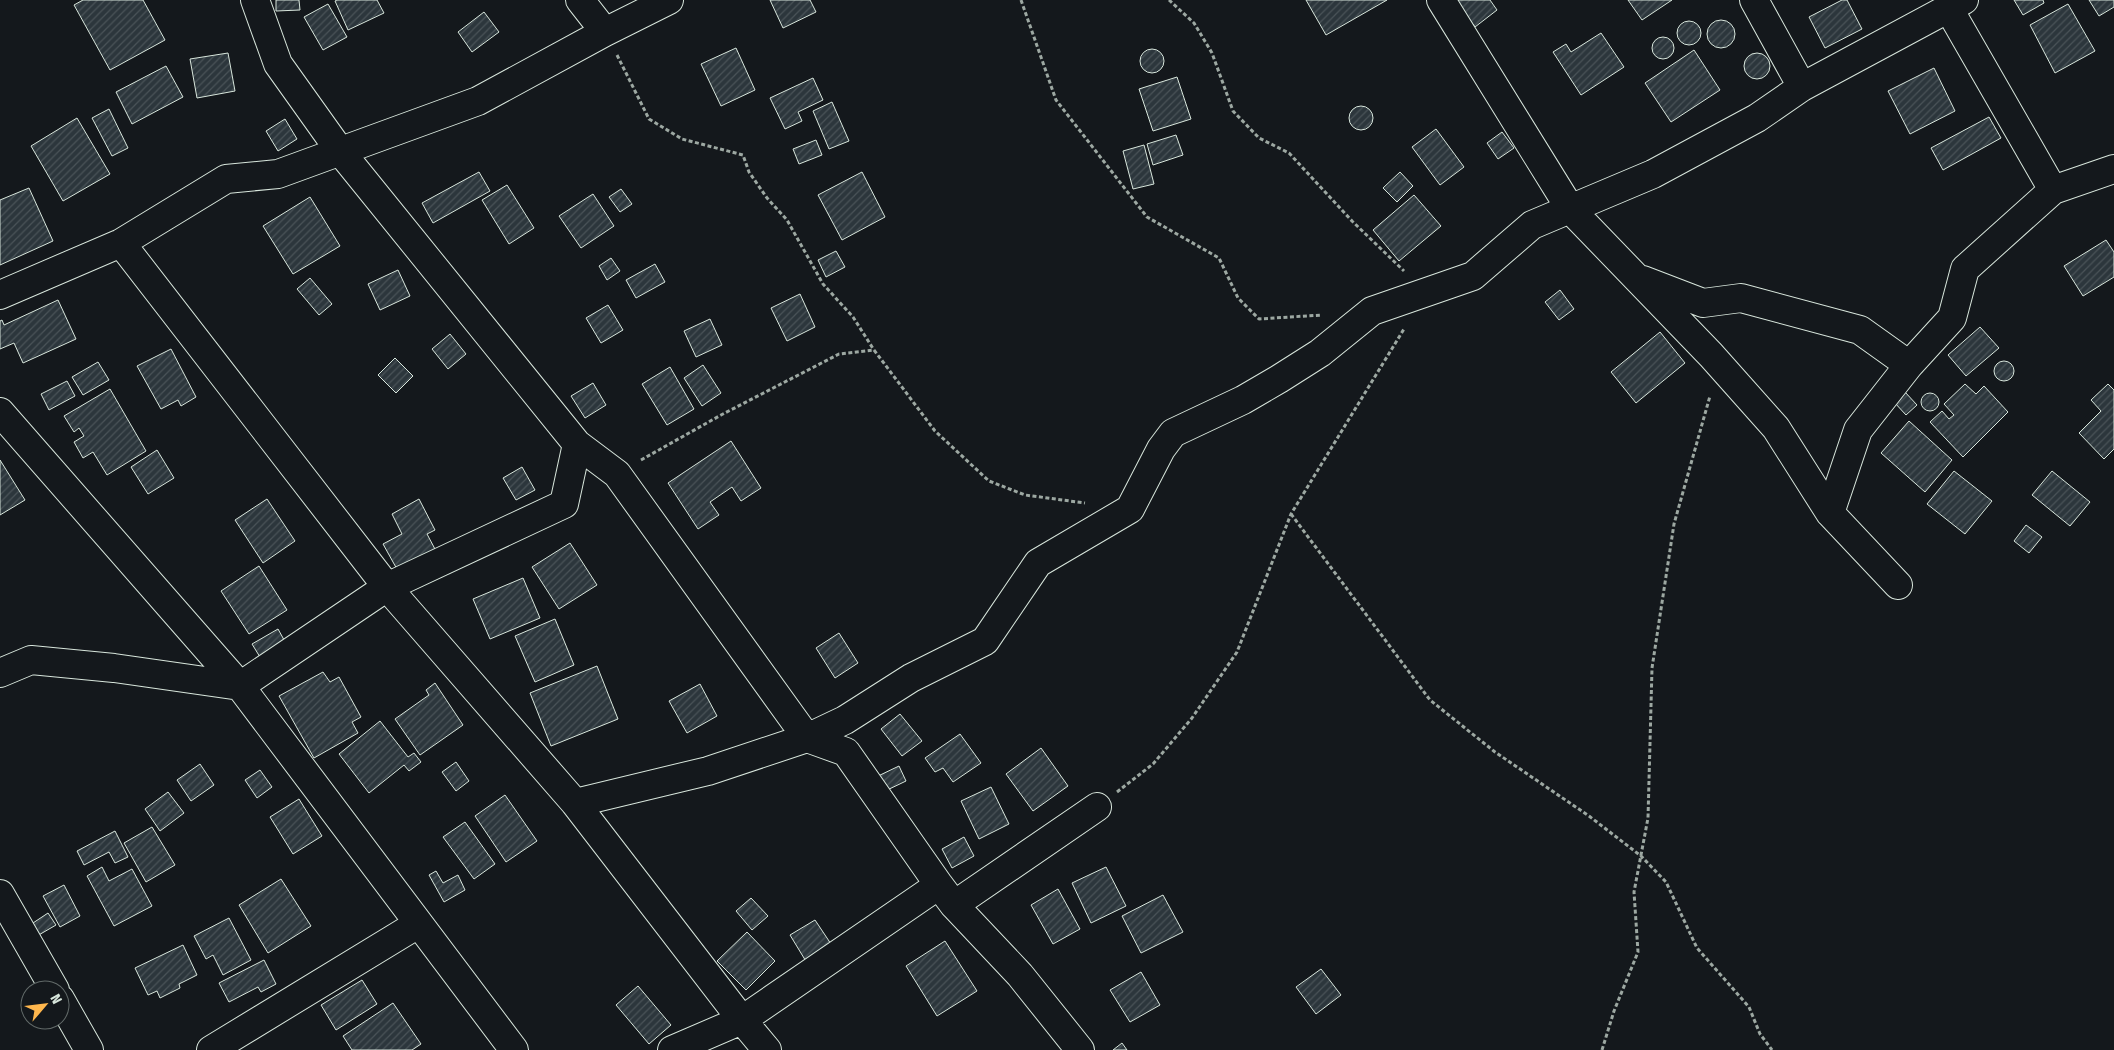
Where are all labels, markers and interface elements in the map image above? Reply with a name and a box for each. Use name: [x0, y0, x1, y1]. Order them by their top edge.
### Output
north arrow: [20, 980, 70, 1030]
text: N: [47, 991, 66, 1007]

